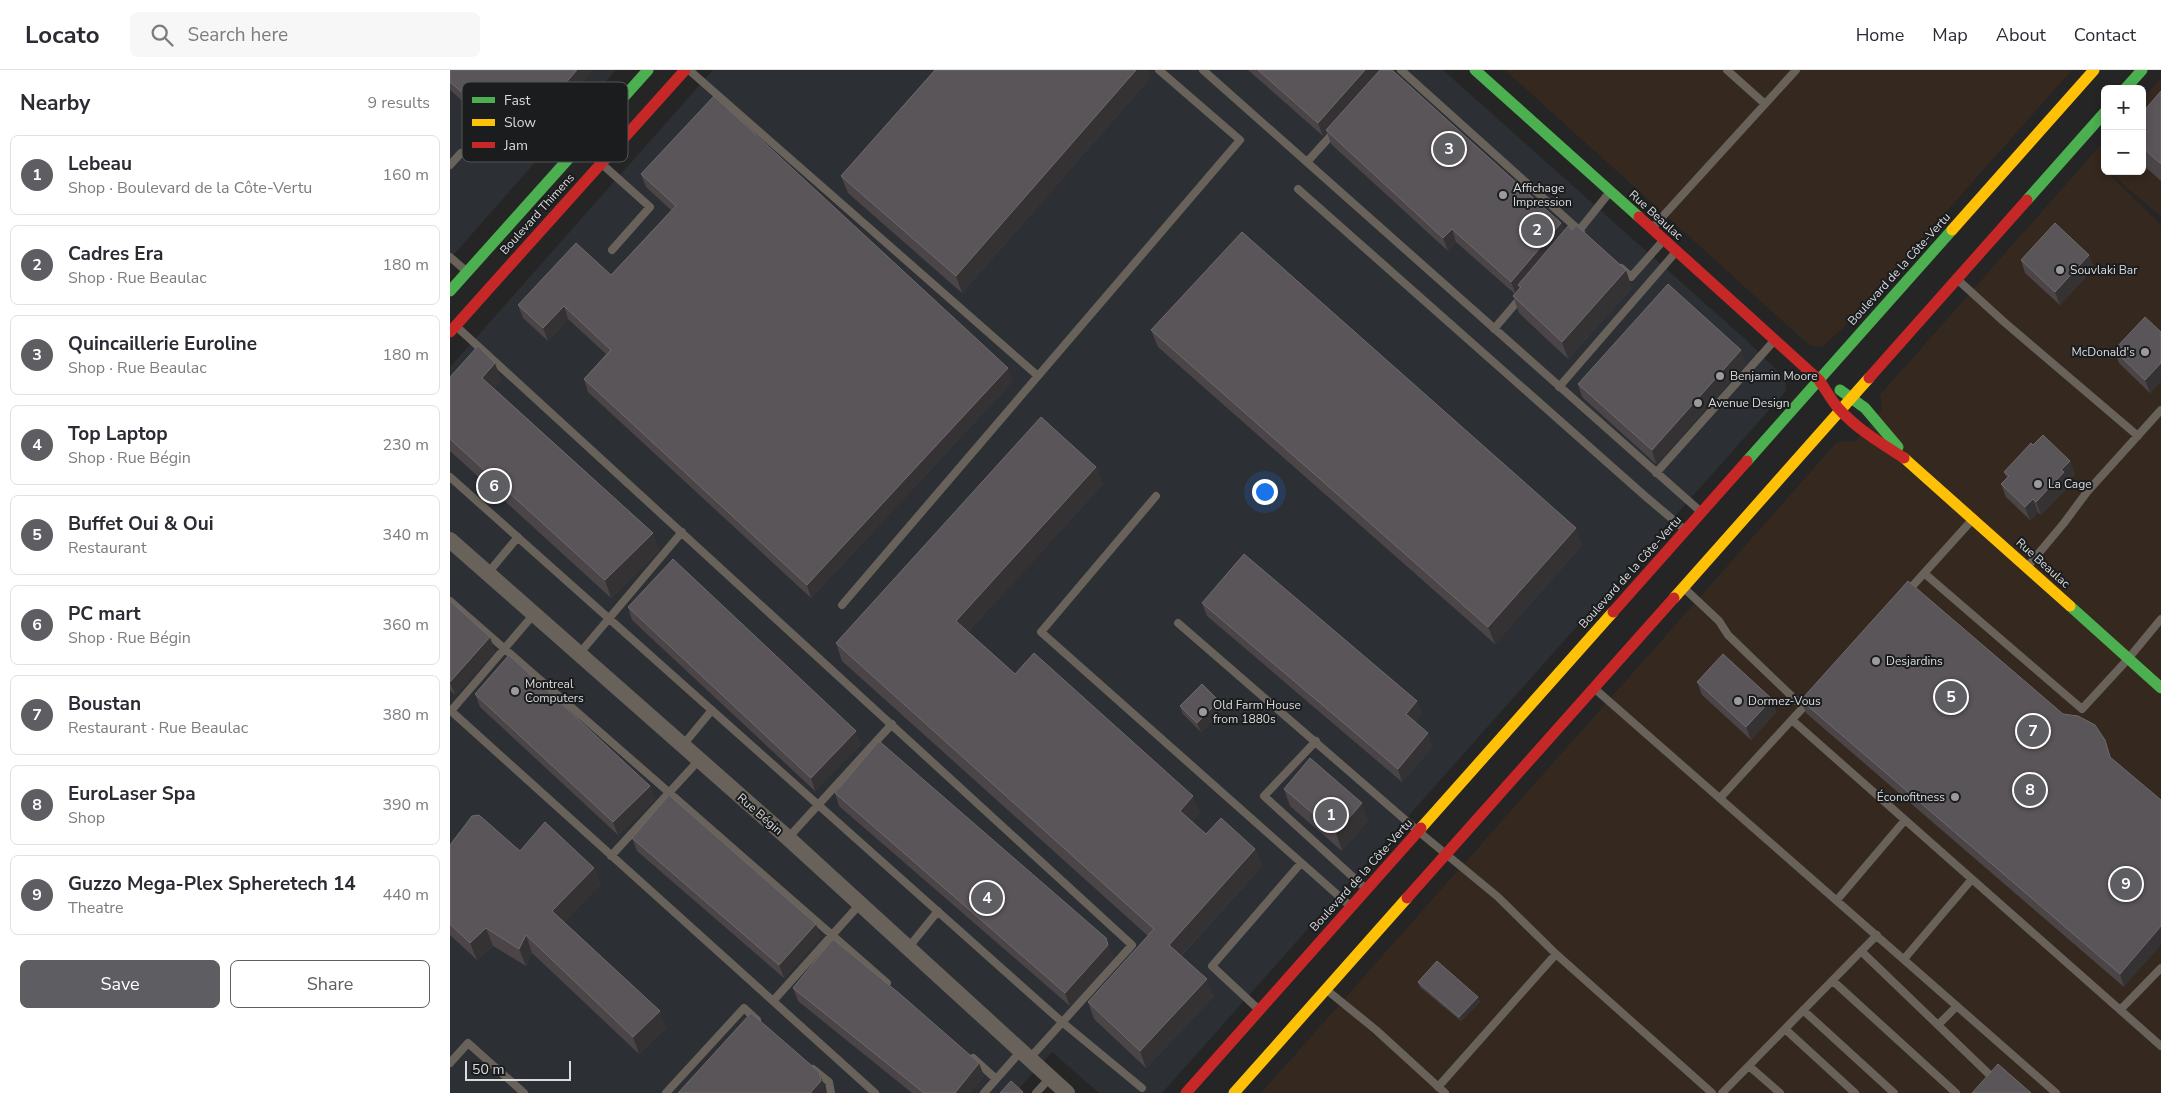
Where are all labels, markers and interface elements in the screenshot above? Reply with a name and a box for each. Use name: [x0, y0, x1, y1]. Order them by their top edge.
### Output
search box: [130, 12, 480, 57]
text: Locato: [25, 19, 100, 51]
icon: search: [148, 21, 176, 49]
text: Search here: [188, 22, 288, 48]
text: Home: [1856, 23, 1904, 47]
text: Map: [1932, 23, 1968, 47]
text: About: [1996, 23, 2046, 47]
text: Contact: [2074, 23, 2136, 47]
legend: [462, 82, 628, 162]
map controls: [2101, 85, 2146, 175]
button: +: [2101, 85, 2146, 130]
text: Nearby: [20, 89, 90, 117]
text: Fast: [504, 91, 530, 110]
text: 9 results: [368, 92, 430, 114]
text: Slow: [504, 113, 536, 132]
pin: 3: [1433, 130, 1465, 168]
button: −: [2101, 130, 2146, 175]
text: Jam: [503, 136, 528, 155]
text: Lebeau: [68, 151, 132, 177]
text: 1: [32, 164, 42, 186]
text: 160 m: [382, 164, 429, 186]
street label: Boulevard Thimens: [496, 170, 578, 258]
text: Shop · Boulevard de la Côte-Vertu: [68, 177, 312, 199]
place label: Affichage Impression: [1513, 180, 1572, 210]
street label: Rue Beaulac: [1626, 187, 1687, 244]
marker: Affichage Impression: [1497, 189, 1509, 201]
street label: Boulevard de la Côte-Vertu: [1844, 209, 1954, 329]
pin: 2: [1521, 211, 1553, 249]
text: Cadres Era: [68, 241, 163, 267]
text: 2: [32, 254, 42, 276]
text: 180 m: [382, 254, 429, 276]
place label: Souvlaki Bar: [2070, 262, 2138, 278]
marker: Souvlaki Bar: [2054, 264, 2066, 276]
text: Shop · Rue Beaulac: [68, 267, 207, 289]
text: Quincaillerie Euroline: [68, 331, 257, 357]
text: 3: [32, 344, 42, 366]
text: 180 m: [382, 344, 429, 366]
place label: McDonald's: [2072, 344, 2135, 360]
marker: McDonald's: [2139, 346, 2151, 358]
text: Shop · Rue Beaulac: [68, 357, 207, 379]
place label: Benjamin Moore: [1730, 368, 1818, 384]
marker: Benjamin Moore: [1714, 370, 1726, 382]
place label: Avenue Design: [1708, 395, 1790, 411]
marker: Avenue Design: [1692, 397, 1704, 409]
text: Top Laptop: [68, 421, 168, 447]
text: 4: [32, 434, 42, 456]
text: 230 m: [382, 434, 429, 456]
text: Shop · Rue Bégin: [68, 447, 191, 469]
pin: 6: [478, 467, 510, 505]
place label: La Cage: [2048, 476, 2092, 492]
marker: La Cage: [2032, 478, 2044, 490]
your location: [1252, 479, 1278, 505]
text: Buffet Oui & Oui: [68, 511, 213, 537]
street label: Boulevard de la Côte-Vertu: [1575, 512, 1685, 632]
text: 5: [32, 524, 42, 546]
text: 340 m: [382, 524, 429, 546]
street label: Rue Beaulac: [2013, 535, 2074, 592]
text: Restaurant: [68, 537, 147, 559]
text: PC mart: [68, 601, 141, 627]
text: 6: [32, 614, 42, 636]
text: 360 m: [382, 614, 429, 636]
text: Shop · Rue Bégin: [68, 627, 191, 649]
place label: Desjardins: [1886, 653, 1943, 669]
marker: Desjardins: [1870, 655, 1882, 667]
place label: Montreal Computers: [525, 676, 584, 706]
pin: 5: [1935, 678, 1967, 716]
marker: Montreal Computers: [509, 685, 521, 697]
text: Boustan: [68, 691, 141, 717]
place label: Dormez-Vous: [1748, 693, 1821, 709]
marker: Dormez-Vous: [1732, 695, 1744, 707]
place label: Old Farm House from 1880s: [1213, 697, 1301, 727]
text: 7: [32, 704, 42, 726]
text: 380 m: [382, 704, 429, 726]
marker: Old Farm House from 1880s: [1197, 706, 1209, 718]
pin: 7: [2017, 712, 2049, 750]
text: Restaurant · Rue Beaulac: [68, 717, 248, 739]
pin: 8: [2014, 771, 2046, 809]
text: EuroLaser Spa: [68, 781, 196, 807]
place label: Éconofitness: [1877, 789, 1945, 805]
street label: Rue Bégin: [734, 790, 786, 838]
marker: Éconofitness: [1949, 791, 1961, 803]
text: 8: [32, 794, 42, 816]
text: 390 m: [382, 794, 429, 816]
pin: 1: [1315, 796, 1347, 834]
text: Shop: [68, 807, 105, 829]
street label: Boulevard de la Côte-Vertu: [1306, 815, 1416, 935]
pin: 9: [2110, 865, 2142, 903]
text: Guzzo Mega-Plex Spheretech 14: [68, 871, 356, 897]
pin: 4: [971, 879, 1003, 917]
text: 9: [32, 884, 42, 906]
text: 440 m: [382, 884, 429, 906]
text: Theatre: [68, 897, 123, 919]
button: Save: [20, 960, 220, 1008]
button: Share: [230, 960, 430, 1008]
scale bar: [465, 1058, 571, 1081]
text: 50 m: [472, 1060, 504, 1079]

